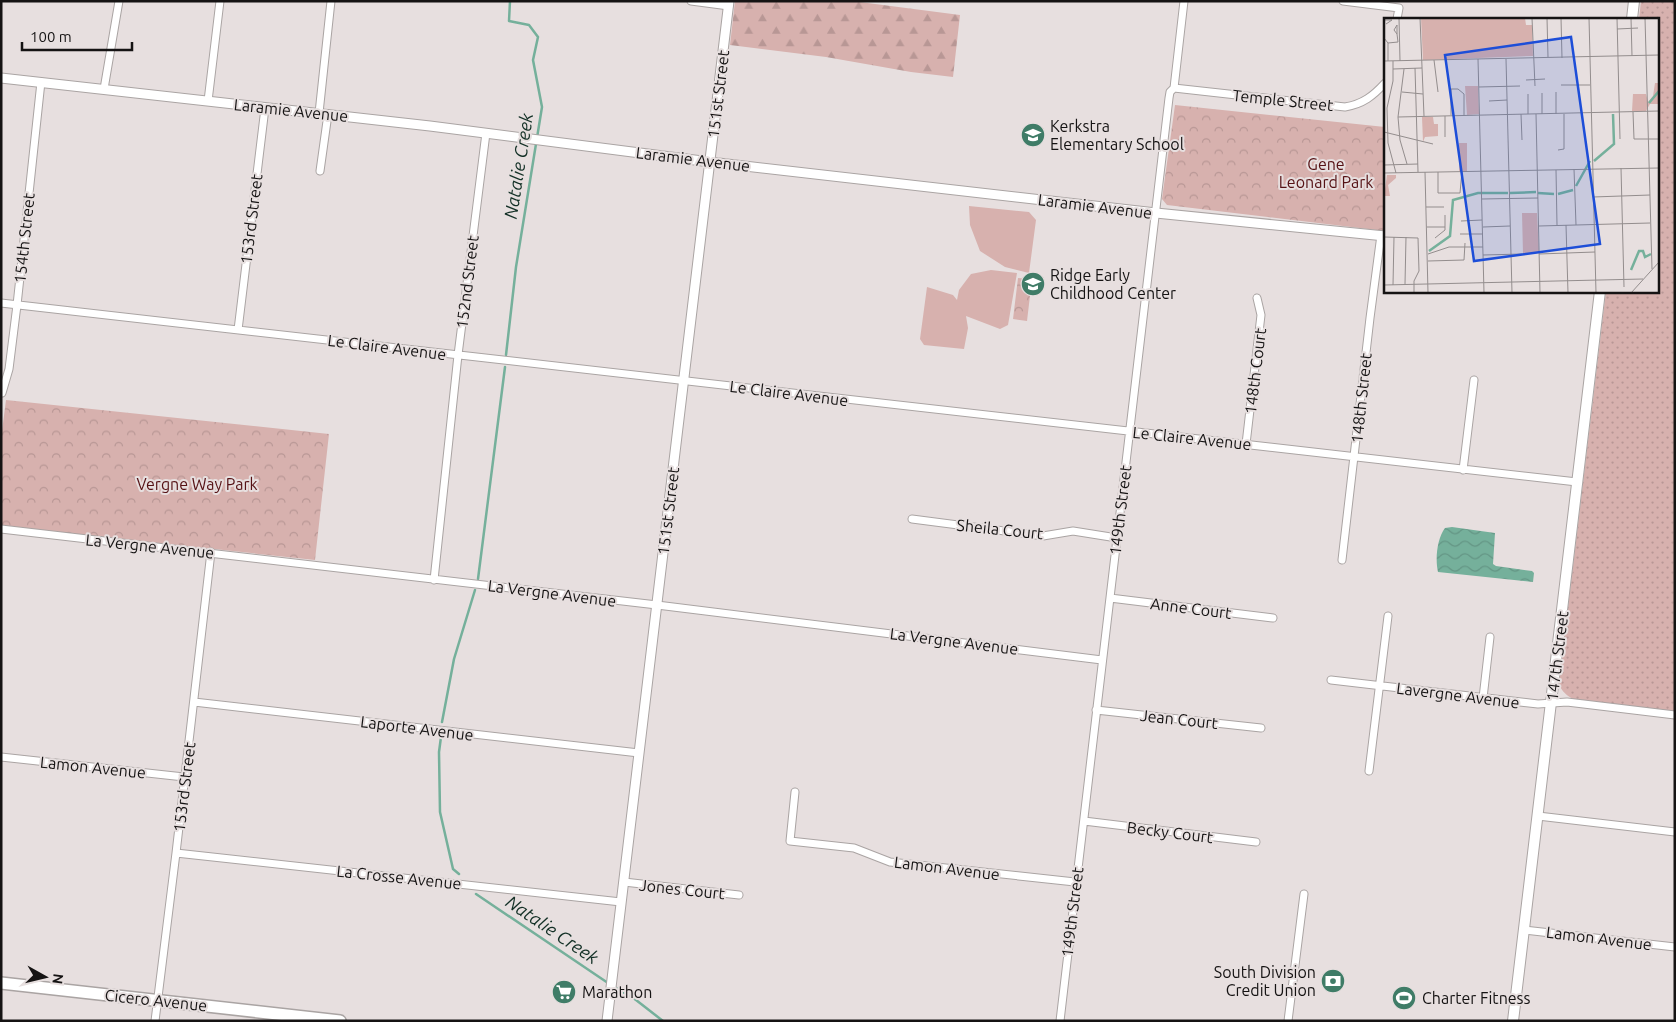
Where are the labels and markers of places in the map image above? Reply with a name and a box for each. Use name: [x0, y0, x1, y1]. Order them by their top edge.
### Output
place label: Kerkstra Elementary School: [1050, 117, 1184, 153]
school or university icon: Kerkstra Elementary School: [1020, 122, 1046, 148]
place label: Ridge Early Childhood Center: [1050, 266, 1176, 302]
school or university icon: Ridge Early Childhood Center: [1020, 271, 1046, 297]
place label: South Division Credit Union: [1214, 963, 1316, 999]
bank icon: South Division Credit Union: [1320, 968, 1346, 994]
supermarket icon: Marathon: [551, 979, 577, 1005]
place label: Marathon: [582, 983, 652, 1001]
sports icon: Charter Fitness: [1391, 985, 1417, 1011]
place label: Charter Fitness: [1422, 989, 1531, 1007]

